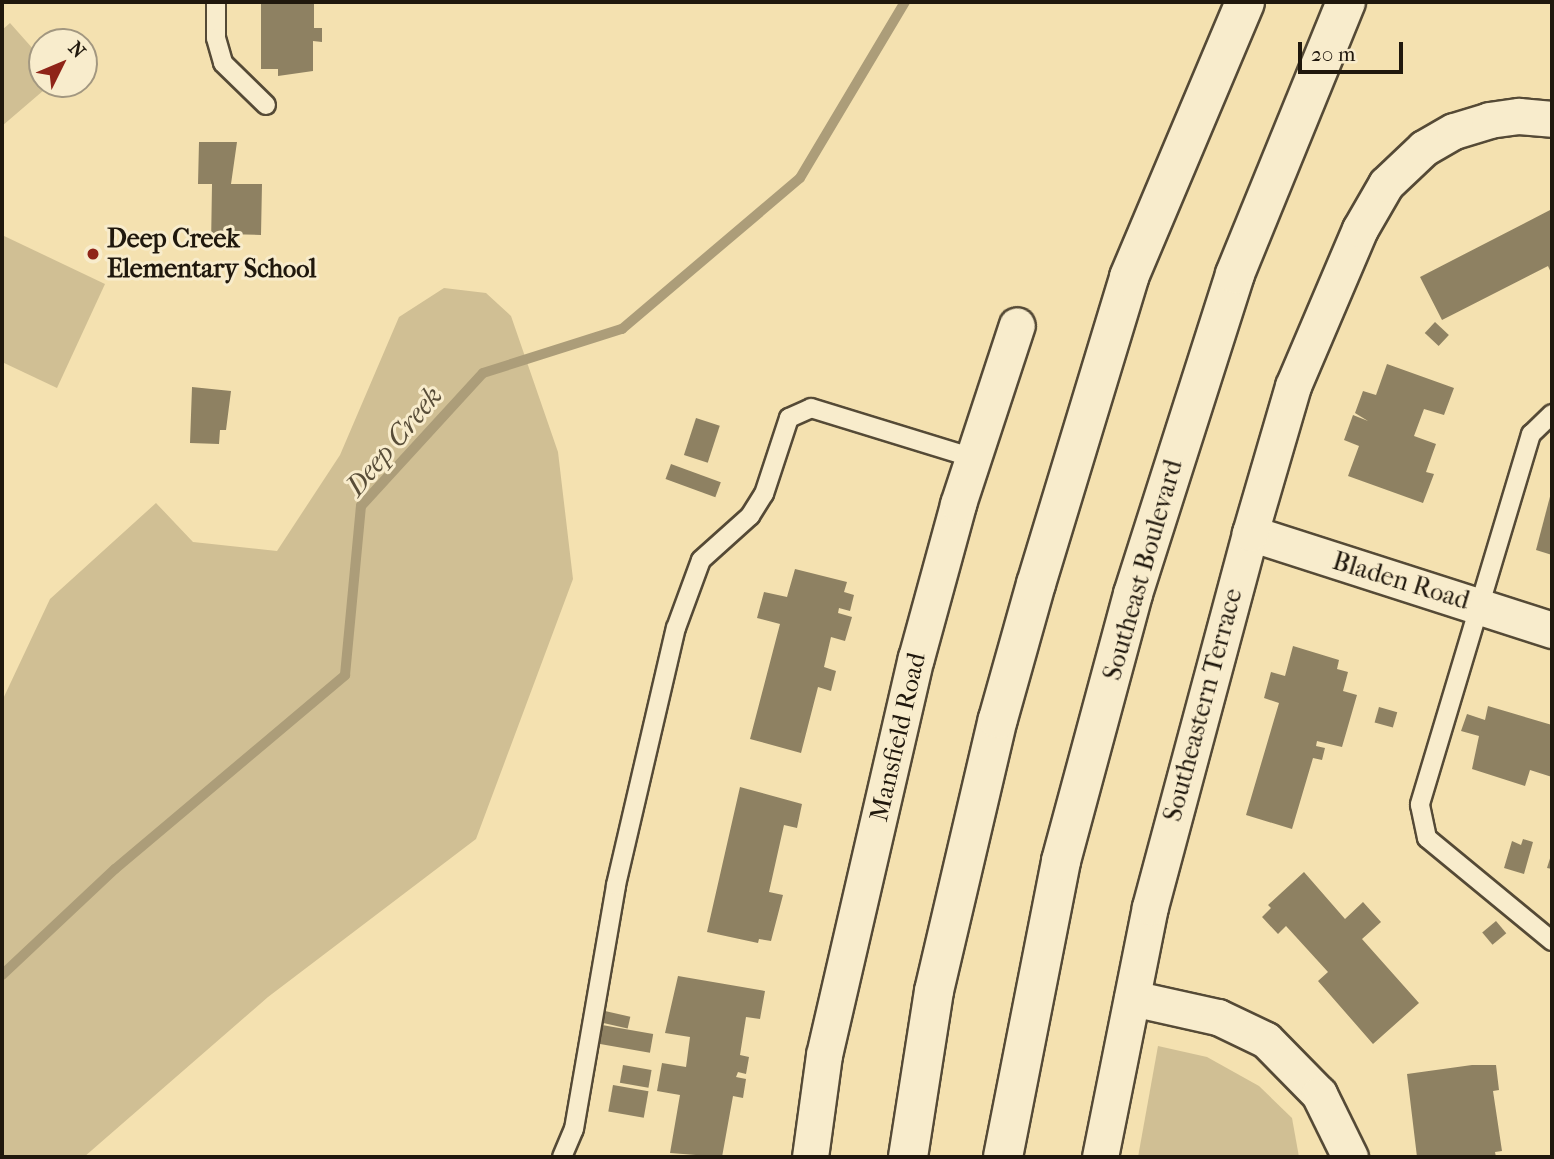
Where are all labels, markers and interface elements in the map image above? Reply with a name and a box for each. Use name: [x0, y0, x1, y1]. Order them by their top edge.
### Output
north arrow: [28, 28, 98, 98]
scale bar: [1302, 28, 1407, 72]
text: N: [64, 37, 90, 63]
text: 20 m: [1311, 42, 1355, 66]
place label: Deep Creek Elementary School: [107, 223, 316, 284]
marker: Deep Creek Elementary School: [85, 246, 101, 262]
water label: Deep Creek: [338, 379, 450, 503]
street label: Southeast Boulevard: [1097, 456, 1189, 684]
street label: Bladen Road: [1329, 545, 1473, 617]
street label: Southeastern Terrace: [1157, 585, 1249, 825]
street label: Mansfield Road: [863, 650, 933, 824]

